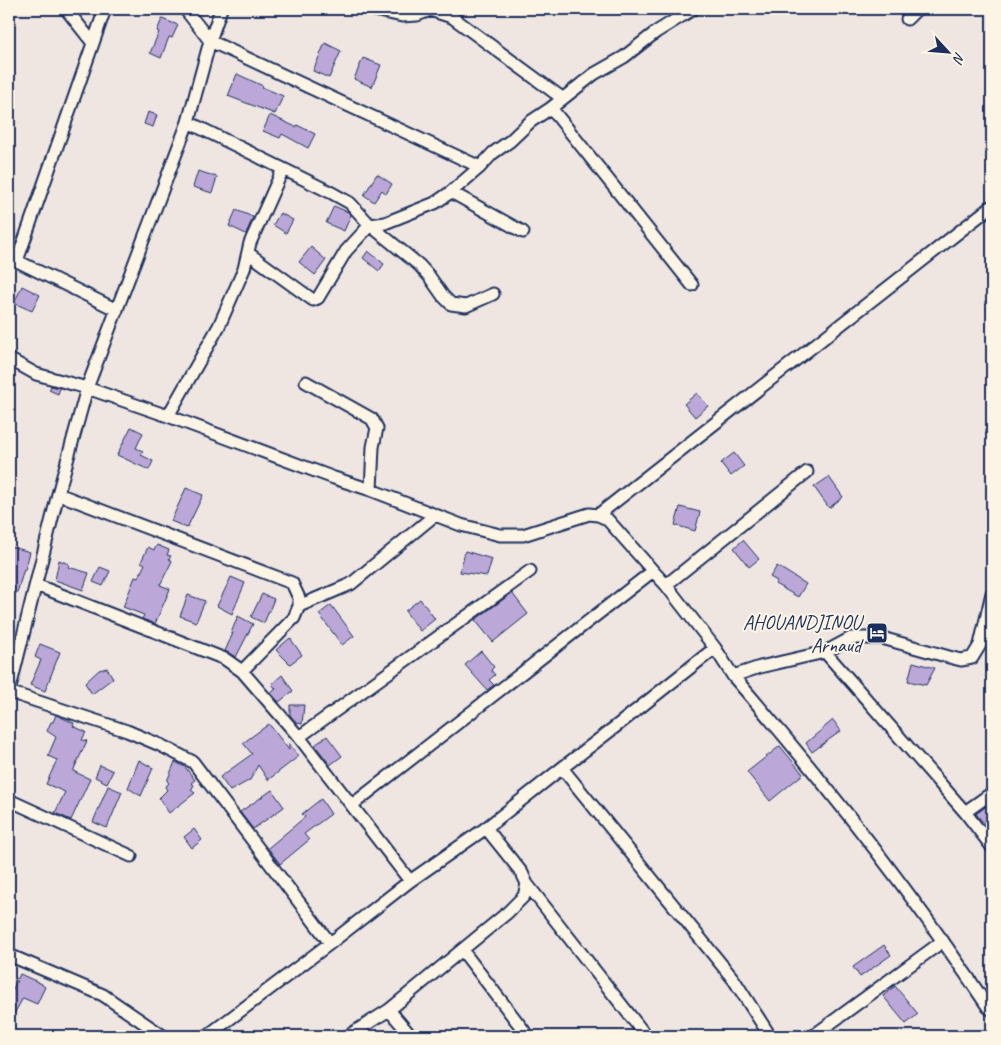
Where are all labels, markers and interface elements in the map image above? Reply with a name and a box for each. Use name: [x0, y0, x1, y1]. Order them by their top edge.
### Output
north arrow: [924, 28, 974, 78]
text: N: [949, 50, 969, 67]
place label: AHOUANDJINOU Arnaud: [743, 610, 864, 658]
hotel icon: AHOUANDJINOU Arnaud: [865, 621, 889, 645]

